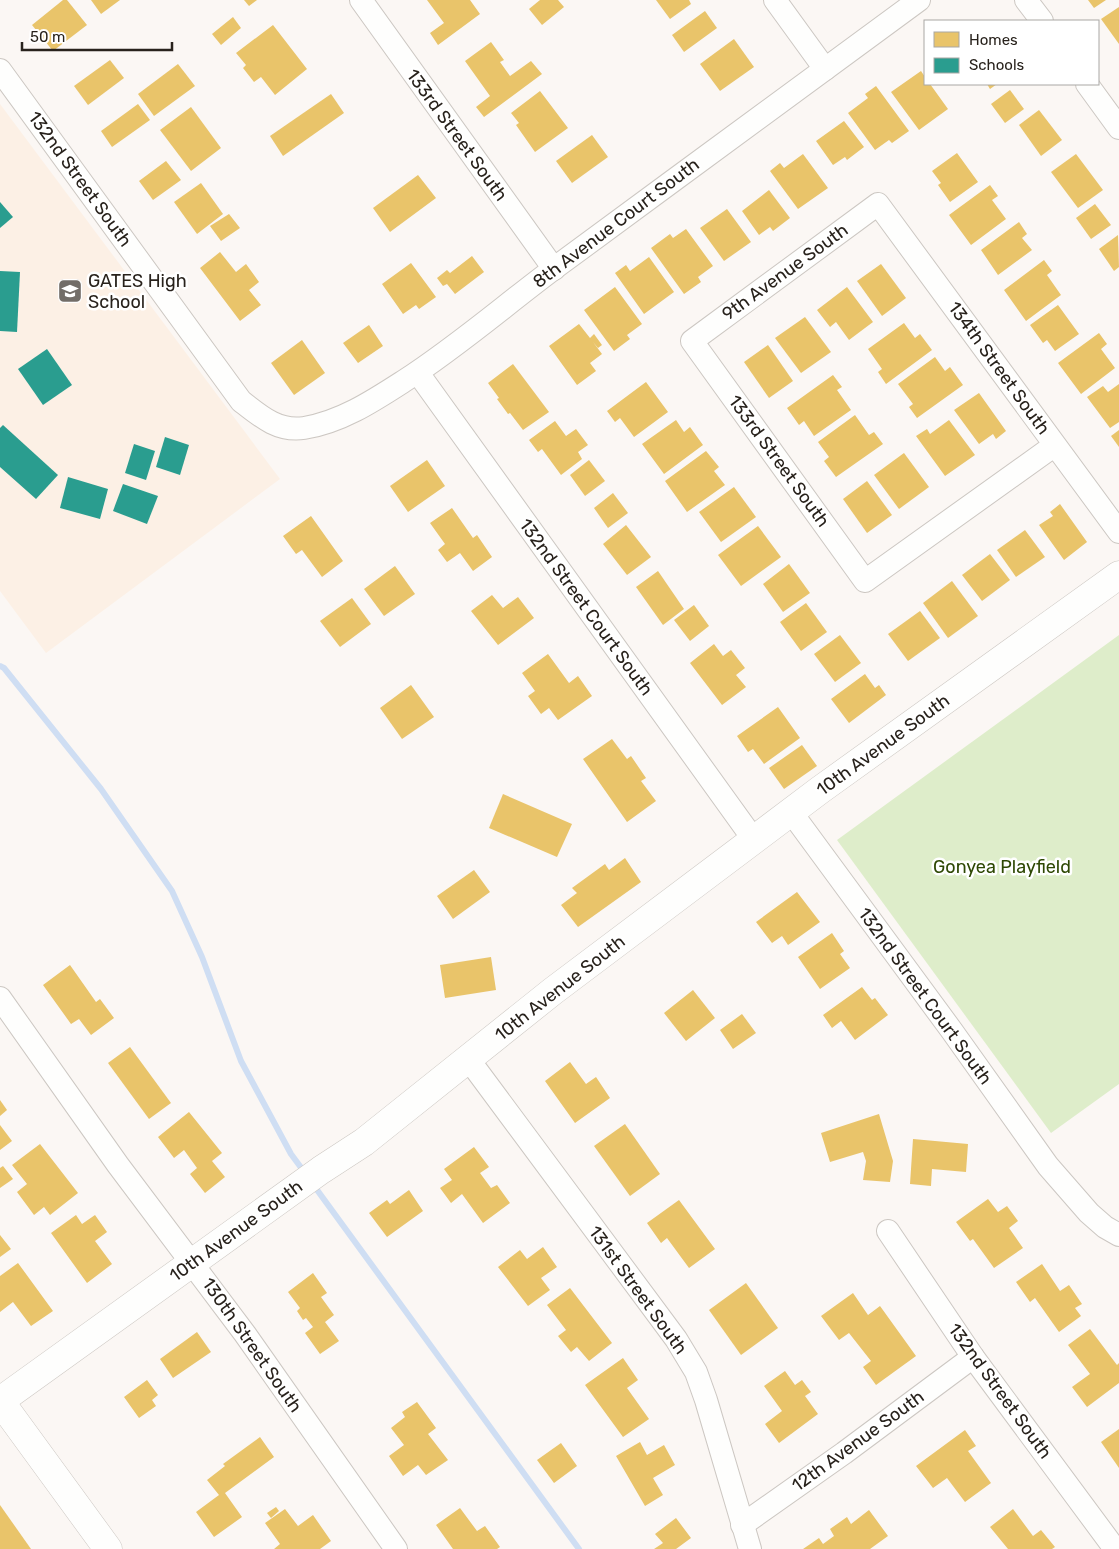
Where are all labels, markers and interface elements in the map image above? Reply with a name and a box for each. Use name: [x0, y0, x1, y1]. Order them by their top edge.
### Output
scale bar: [22, 20, 172, 52]
legend: [924, 20, 1099, 85]
text: 50 m: [30, 28, 65, 46]
text: Homes: [969, 31, 1018, 49]
text: Schools: [969, 56, 1025, 74]
street label: 133rd Street South: [402, 65, 512, 205]
street label: 132nd Street South: [24, 107, 136, 251]
street label: 8th Avenue Court South: [528, 153, 704, 293]
street label: 9th Avenue South: [718, 219, 852, 325]
place label: GATES High School: [88, 270, 187, 313]
school or university icon: GATES High School: [57, 278, 83, 304]
street label: 134th Street South: [943, 297, 1055, 439]
street label: 133rd Street South: [724, 391, 834, 531]
street label: 132nd Street Court South: [514, 514, 658, 700]
street label: 10th Avenue South: [812, 689, 954, 801]
park label: Gonyea Playfield: [933, 856, 1071, 878]
street label: 132nd Street Court South: [853, 903, 997, 1089]
street label: 10th Avenue South: [491, 930, 629, 1046]
street label: 10th Avenue South: [165, 1175, 307, 1287]
street label: 131st Street South: [584, 1222, 692, 1358]
street label: 130th Street South: [197, 1273, 307, 1417]
street label: 132nd Street South: [944, 1319, 1056, 1463]
street label: 12th Avenue South: [788, 1386, 928, 1496]

